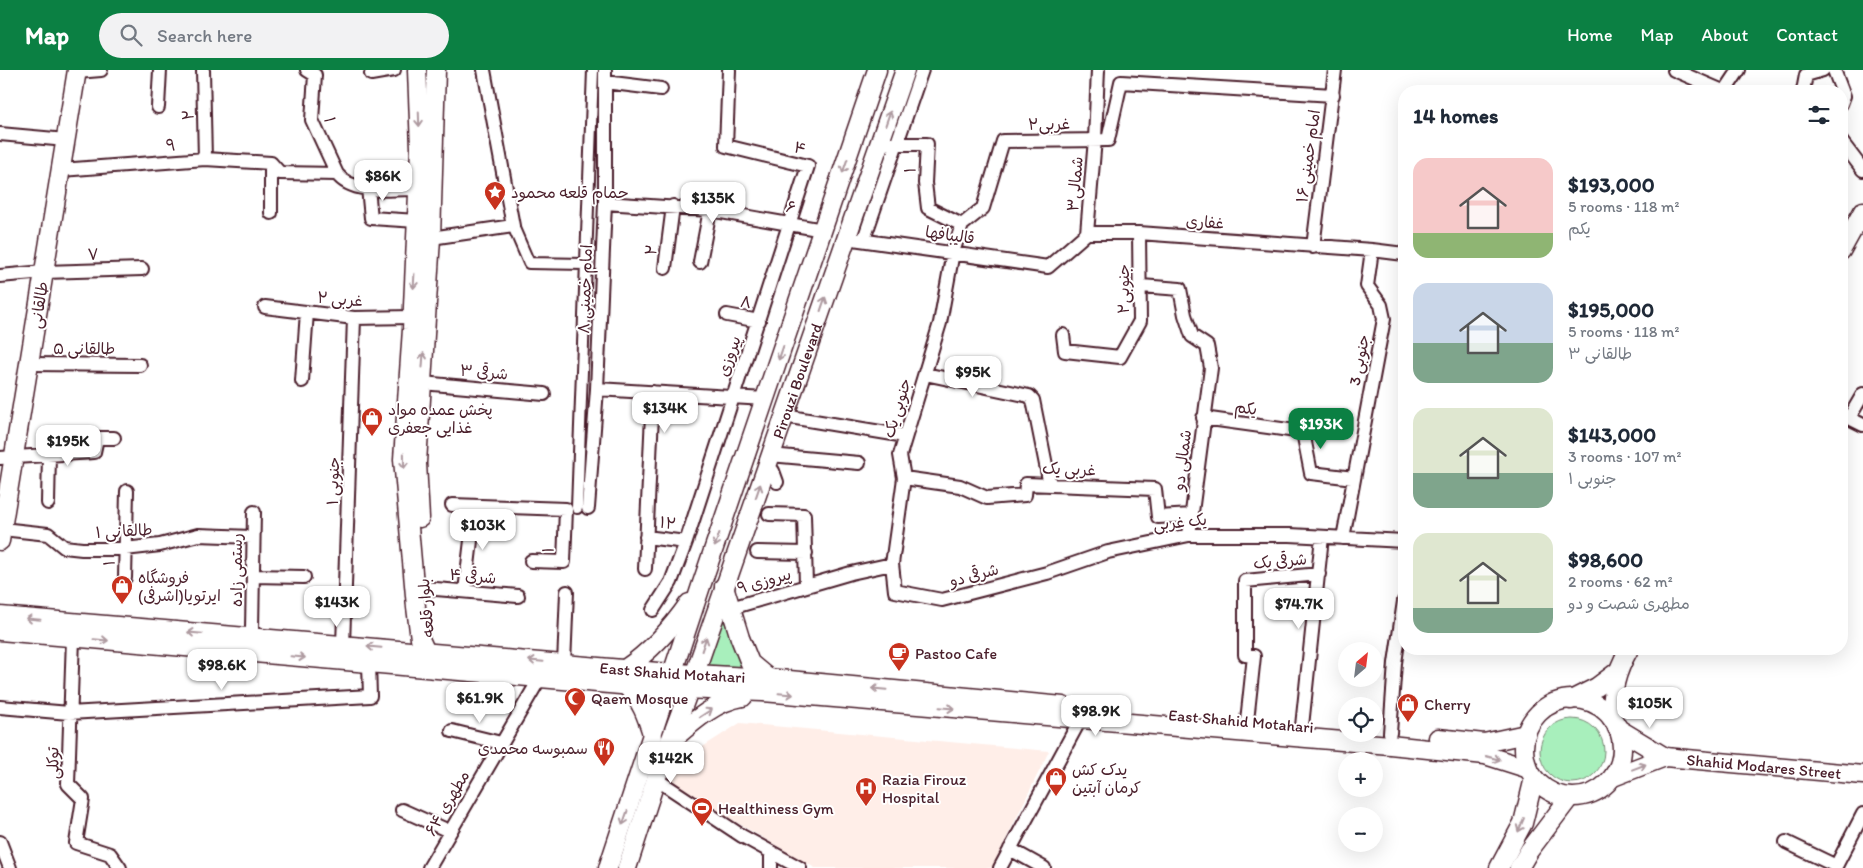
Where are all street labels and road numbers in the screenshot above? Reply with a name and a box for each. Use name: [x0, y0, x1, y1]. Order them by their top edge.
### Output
street label: امام خمینی ۱۶: [1292, 108, 1327, 204]
street label: ۲: [178, 109, 198, 121]
street label: غربی۲: [1028, 114, 1070, 135]
street label: ۱: [320, 115, 340, 125]
street label: ۹: [165, 135, 177, 155]
street label: ۴: [791, 137, 809, 159]
street label: شمالی۳: [1063, 156, 1088, 212]
street label: ۱: [900, 167, 920, 173]
street label: ۶: [785, 197, 797, 217]
street label: غفاری: [1185, 211, 1225, 233]
street label: قالیبافها: [924, 222, 976, 248]
street label: ۲: [641, 243, 661, 257]
street label: ۷: [87, 244, 99, 264]
street label: امام خمینی ۸: [574, 244, 599, 334]
street label: جنوبی۲: [1114, 264, 1134, 314]
street label: طالقانی: [26, 280, 53, 330]
street label: ۲ غربی: [316, 288, 364, 311]
street label: ۸: [739, 292, 753, 312]
street label: Pirouzi Boulevard: [768, 320, 826, 441]
street label: پیروزی: [713, 333, 746, 379]
street label: جنوبی 3: [1345, 333, 1374, 387]
street label: طالقانی ۵: [53, 339, 115, 359]
street label: ۳ شرقی: [459, 359, 509, 384]
street label: جنوبی یک: [879, 376, 916, 440]
street label: یکم: [1233, 397, 1259, 422]
street label: شمالی دو: [1169, 429, 1196, 494]
street label: ۱ جنوبی: [323, 456, 344, 506]
street label: غربی یک: [1042, 459, 1096, 480]
street label: یک غربی: [1152, 510, 1208, 535]
street label: ۱۲: [658, 512, 678, 534]
street label: طالقانی ۱: [95, 520, 153, 543]
street label: رستمی زاده: [227, 533, 247, 607]
street label: ۱: [538, 546, 558, 554]
street label: شرقی یک: [1252, 548, 1308, 573]
street label: شرقی دو: [945, 558, 1001, 591]
street label: ۱: [99, 560, 119, 566]
street label: شرقی ۴: [449, 563, 497, 588]
street label: پیروزی ۹: [735, 564, 794, 599]
street label: بلوار قلعه: [414, 578, 439, 638]
street label: East Shahid Motahari: [599, 658, 746, 686]
street label: East Shahid Motahari: [1168, 705, 1314, 737]
street label: توکلی: [43, 746, 64, 780]
street label: Shahid Modares Street: [1686, 749, 1842, 782]
street label: مطهری ۶۴: [421, 767, 473, 839]

